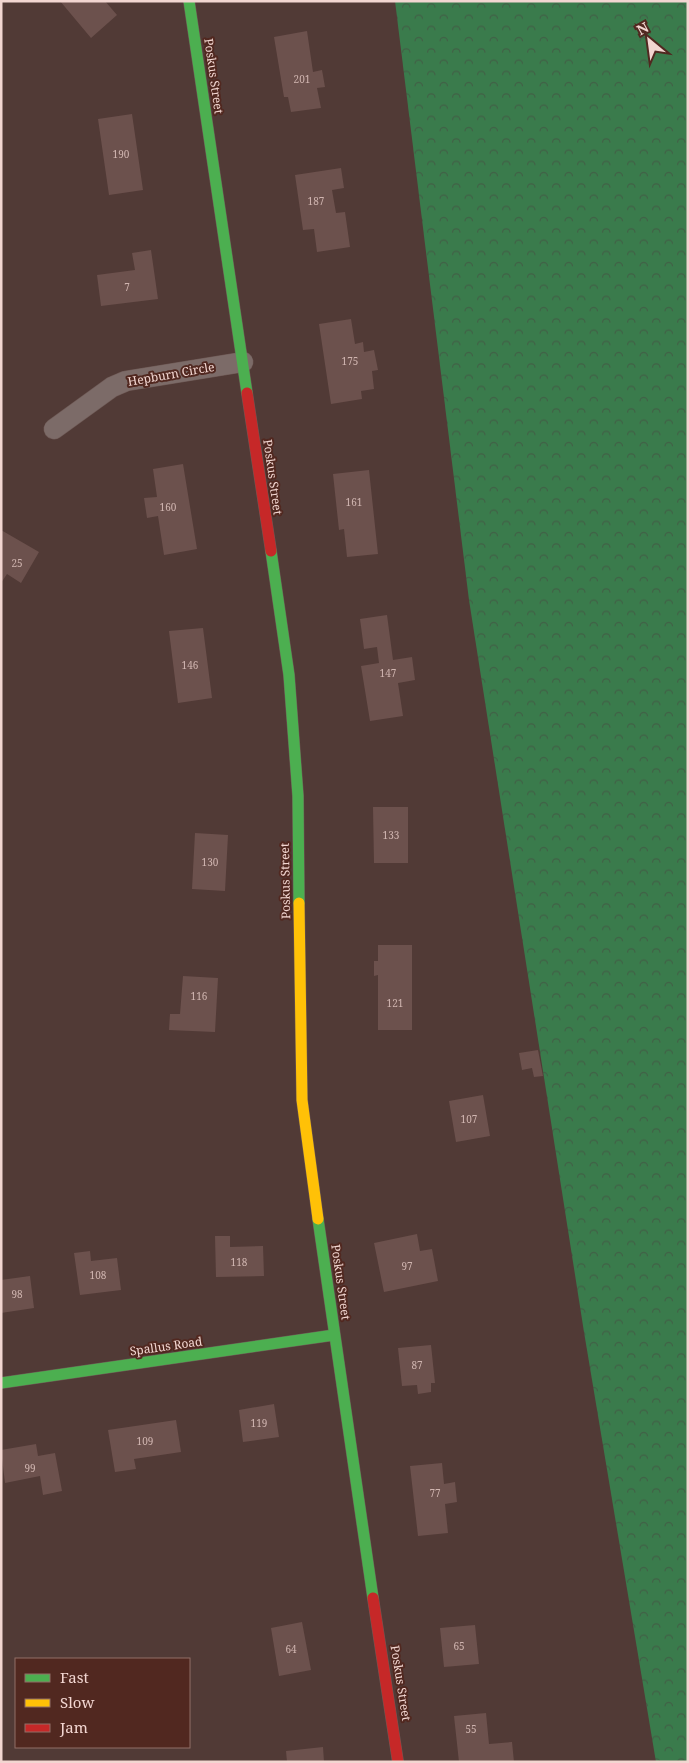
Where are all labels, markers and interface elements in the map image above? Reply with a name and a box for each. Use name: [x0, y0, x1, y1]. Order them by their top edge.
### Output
north arrow: [624, 15, 674, 65]
text: N: [633, 17, 652, 39]
street label: Poskus Street: [200, 37, 228, 115]
house number: 201: [294, 72, 310, 86]
house number: 190: [113, 147, 130, 161]
house number: 187: [308, 194, 325, 208]
house number: 7: [124, 280, 130, 294]
house number: 175: [342, 354, 358, 368]
street label: Hepburn Circle: [126, 358, 216, 390]
street label: Poskus Street: [259, 438, 287, 516]
house number: 161: [346, 495, 362, 509]
house number: 160: [160, 500, 177, 514]
house number: 25: [11, 556, 23, 570]
house number: 146: [182, 658, 199, 672]
house number: 147: [380, 666, 397, 680]
house number: 133: [383, 828, 400, 842]
street label: Poskus Street: [276, 843, 294, 919]
house number: 130: [202, 855, 219, 869]
house number: 116: [191, 989, 208, 1003]
house number: 121: [387, 996, 403, 1010]
house number: 107: [461, 1112, 478, 1126]
street label: Poskus Street: [327, 1243, 355, 1321]
house number: 118: [231, 1255, 248, 1269]
house number: 97: [401, 1259, 413, 1273]
house number: 108: [90, 1268, 107, 1282]
house number: 98: [11, 1287, 23, 1301]
street label: Spallus Road: [129, 1332, 204, 1360]
house number: 87: [411, 1358, 423, 1372]
house number: 119: [251, 1416, 267, 1430]
house number: 109: [137, 1434, 153, 1448]
house number: 99: [24, 1461, 36, 1475]
house number: 77: [429, 1486, 441, 1500]
house number: 65: [453, 1639, 465, 1653]
house number: 64: [285, 1642, 297, 1656]
street label: Poskus Street: [387, 1644, 415, 1722]
legend: [15, 1658, 190, 1748]
text: Fast: [60, 1667, 89, 1687]
text: Slow: [60, 1692, 94, 1712]
text: Jam: [59, 1717, 88, 1737]
house number: 55: [465, 1722, 477, 1736]

